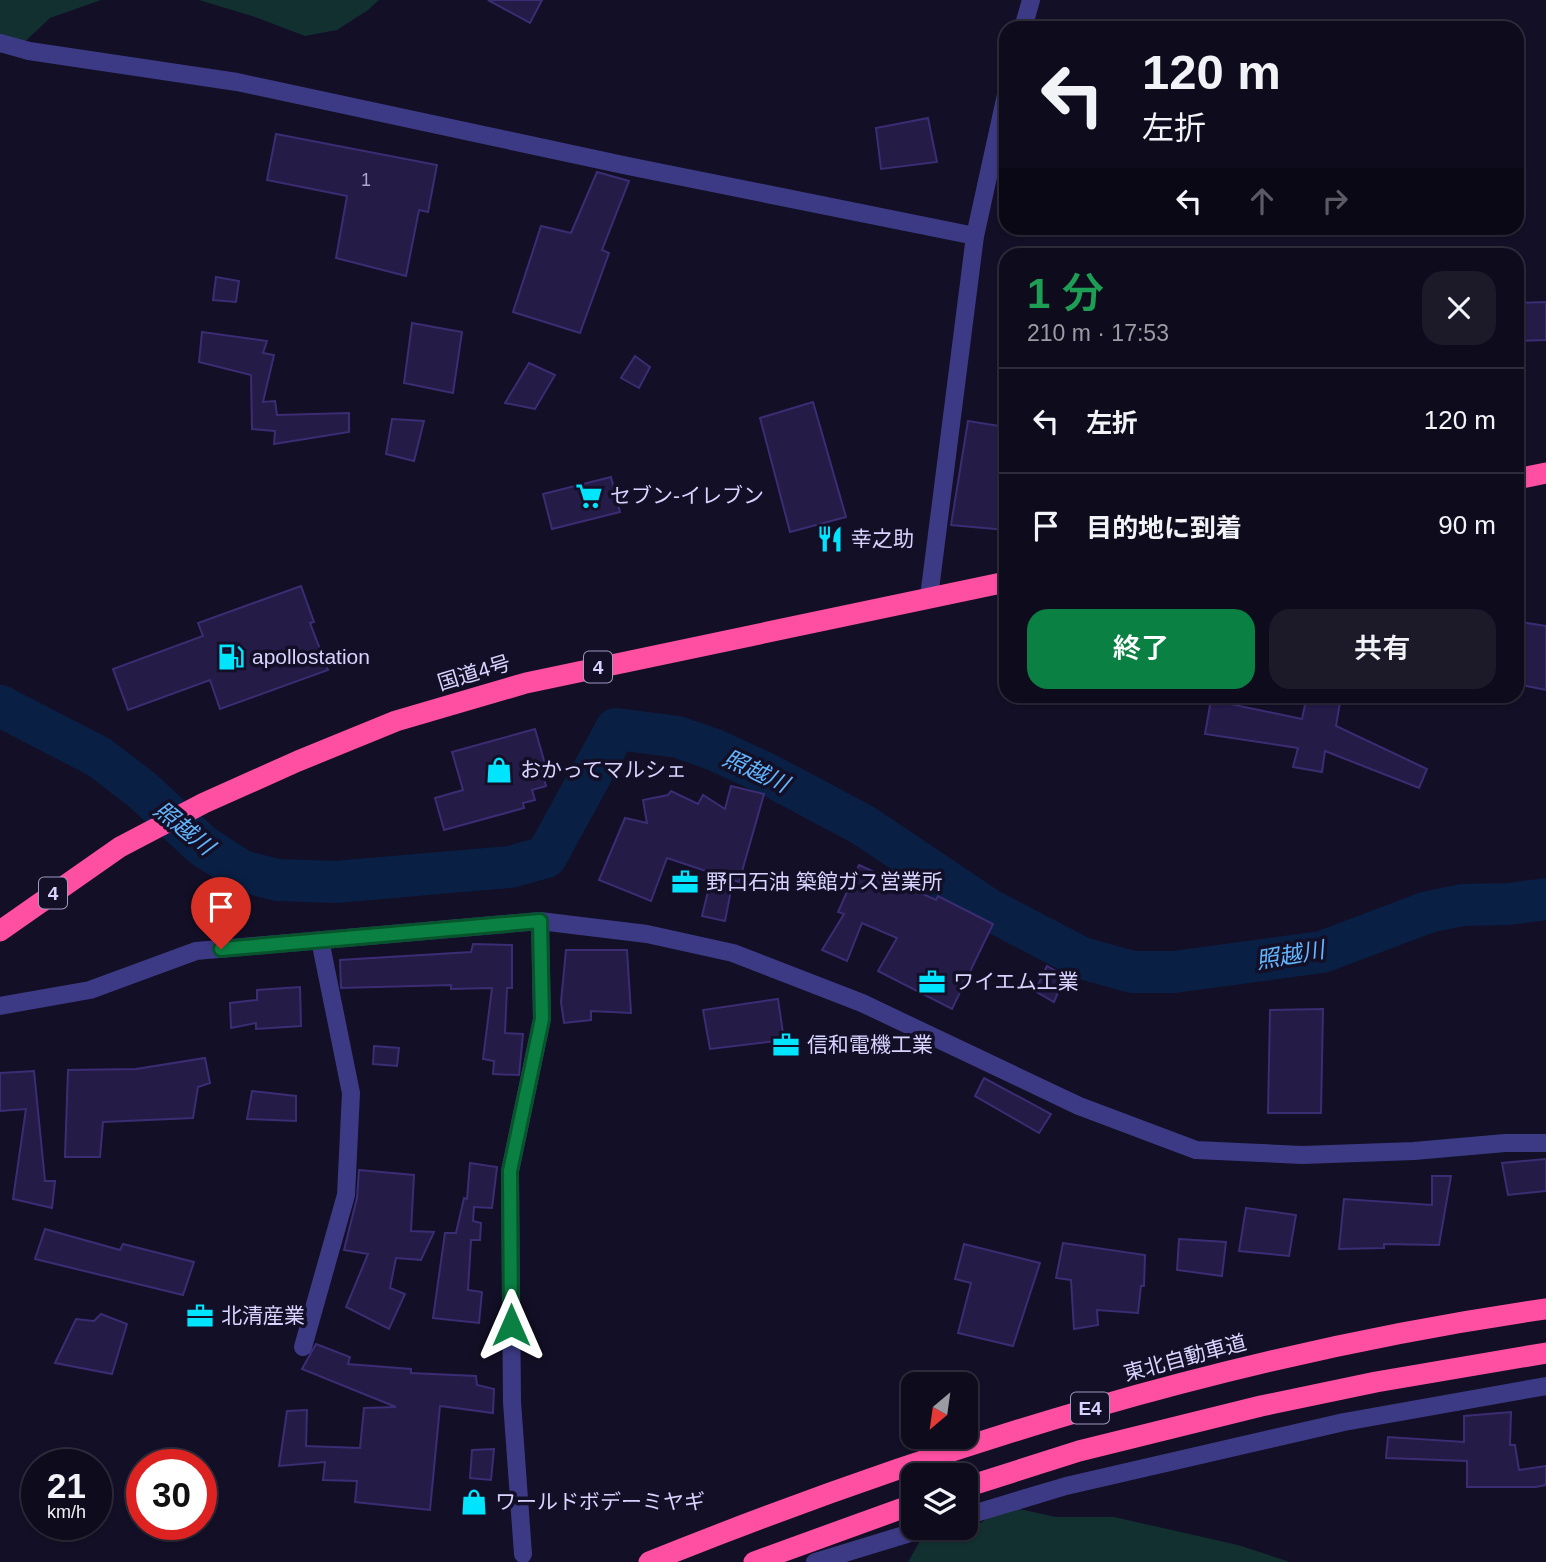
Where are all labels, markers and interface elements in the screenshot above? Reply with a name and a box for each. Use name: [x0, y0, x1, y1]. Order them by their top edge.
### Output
text: 120 m: [1142, 45, 1281, 99]
icon: left: [1027, 49, 1118, 140]
text: 左折: [1142, 110, 1206, 146]
house number: 1: [361, 170, 371, 190]
icon: left: [1170, 182, 1208, 220]
icon: ahead: [1243, 182, 1281, 220]
icon: right: [1316, 182, 1354, 220]
text: 1 分: [1027, 270, 1104, 317]
button: close: [1422, 271, 1496, 345]
text: 210 m · 17:53: [1027, 320, 1169, 346]
icon: left: [1027, 402, 1065, 440]
text: 120 m: [1424, 405, 1496, 435]
text: 左折: [1086, 408, 1138, 438]
supermarket icon: セブン-イレブン: [574, 481, 604, 511]
place label: セブン-イレブン: [610, 484, 764, 507]
icon: arrive: [1027, 507, 1065, 545]
text: 90 m: [1438, 510, 1496, 540]
text: 目的地に到着: [1086, 513, 1242, 543]
restaurant icon: 幸之助: [815, 524, 845, 554]
place label: 幸之助: [851, 527, 914, 550]
button: 終了: [1027, 609, 1255, 689]
button: 共有: [1269, 609, 1496, 689]
fuel station icon: apollostation: [216, 642, 246, 672]
place label: apollostation: [252, 645, 370, 668]
street label: 国道4号: [435, 651, 513, 694]
road number: 4: [584, 652, 612, 682]
water label: 照越川: [719, 745, 795, 799]
shop icon: おかってマルシェ: [484, 755, 514, 785]
place label: おかってマルシェ: [520, 758, 687, 781]
water label: 照越川: [149, 796, 221, 862]
office icon: 野口石油 築館ガス営業所: [670, 867, 700, 897]
place label: 野口石油 築館ガス営業所: [706, 870, 943, 893]
pin: [191, 877, 251, 949]
road number: 4: [39, 878, 67, 908]
icon: arrive: [202, 888, 240, 926]
water label: 照越川: [1254, 936, 1329, 974]
office icon: ワイエム工業: [917, 967, 947, 997]
place label: ワイエム工業: [953, 970, 1079, 993]
office icon: 信和電機工業: [771, 1030, 801, 1060]
place label: 信和電機工業: [807, 1033, 933, 1056]
position arrow: [474, 1288, 548, 1362]
office icon: 北清産業: [185, 1301, 215, 1331]
place label: 北清産業: [221, 1304, 305, 1327]
street label: 東北自動車道: [1121, 1330, 1249, 1385]
north arrow: [901, 1372, 978, 1449]
map controls: [901, 1372, 978, 1540]
road number: E4: [1071, 1392, 1109, 1424]
speed limit sign: 30: [126, 1449, 217, 1540]
button: layers: [901, 1463, 978, 1540]
text: 21: [47, 1466, 86, 1505]
shop icon: ワールドボデーミヤギ: [459, 1487, 489, 1517]
place label: ワールドボデーミヤギ: [495, 1490, 705, 1513]
text: km/h: [47, 1502, 86, 1522]

